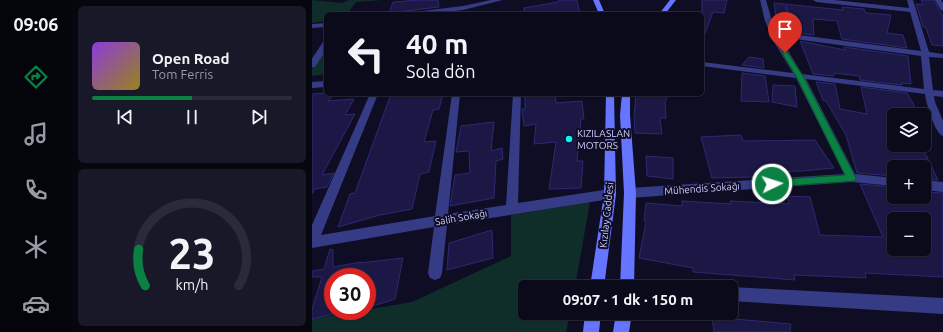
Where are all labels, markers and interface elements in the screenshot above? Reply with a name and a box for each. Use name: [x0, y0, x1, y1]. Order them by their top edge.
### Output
pin: [768, 12, 802, 53]
text: 09:06: [13, 14, 59, 34]
icon: arrive: [774, 18, 796, 40]
icon: left: [340, 28, 392, 80]
text: 40 m: [406, 28, 468, 59]
text: Open Road: [152, 50, 229, 67]
text: Sola dön: [406, 61, 475, 81]
icon: directions: [22, 63, 50, 91]
text: Tom Ferris: [152, 67, 213, 81]
icon: previous: [114, 106, 136, 128]
icon: pause: [181, 106, 203, 128]
icon: next: [248, 106, 270, 128]
map controls: [887, 108, 931, 256]
button: layers: [887, 108, 931, 152]
icon: music: [22, 120, 50, 148]
place label: KIZILASLAN MOTORS: [577, 128, 630, 151]
marker: KIZILASLAN MOTORS: [564, 134, 574, 144]
button: +: [887, 160, 931, 204]
position arrow: [751, 163, 793, 205]
icon: phone: [22, 176, 50, 204]
street label: Mühendis Sokağı: [664, 180, 740, 197]
street label: Kızılay Caddesi: [598, 182, 615, 248]
street label: Salih Sokağı: [434, 207, 488, 228]
button: −: [887, 212, 931, 256]
text: 23: [169, 229, 215, 276]
icon: climate: [22, 233, 50, 261]
speed limit sign: 30: [324, 268, 376, 320]
text: km/h: [176, 276, 208, 292]
icon: car: [22, 290, 50, 318]
text: 09:07 · 1 dk · 150 m: [563, 291, 693, 308]

